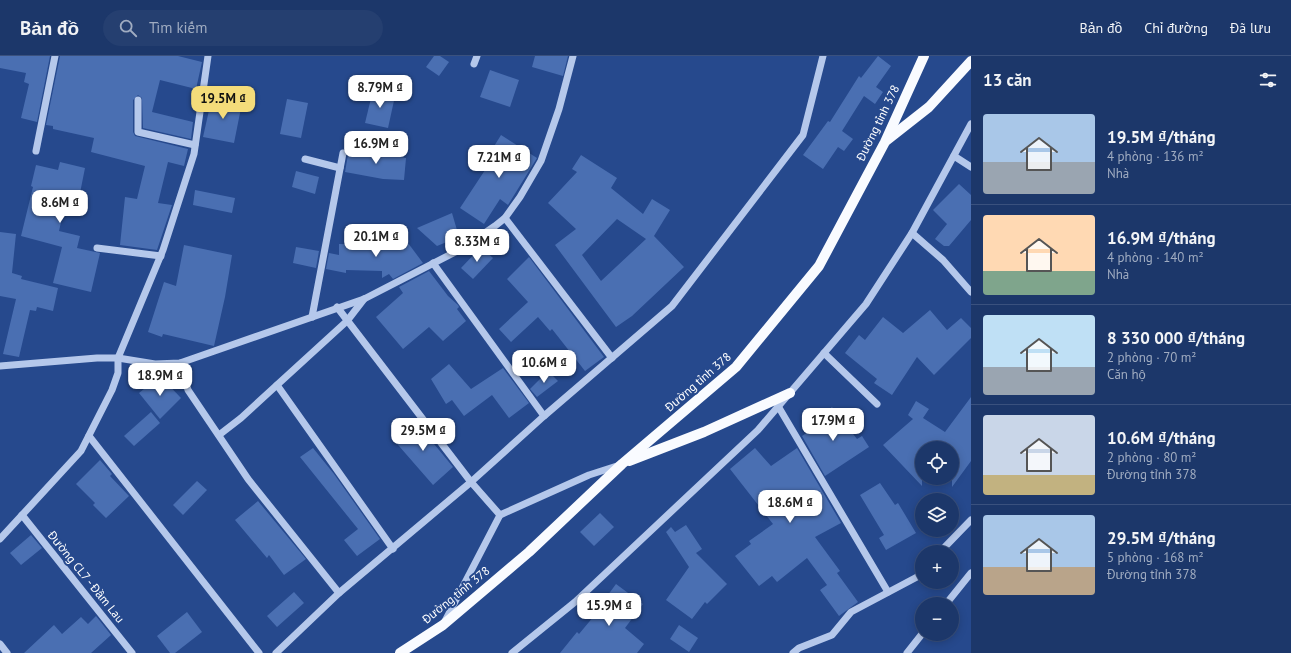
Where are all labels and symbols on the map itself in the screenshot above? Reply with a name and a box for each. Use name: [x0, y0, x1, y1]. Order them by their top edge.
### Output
pin: 8.79M ₫: [343, 75, 417, 109]
street label: Đường tỉnh 378: [852, 82, 902, 164]
pin: 19.5M ₫: [186, 86, 260, 120]
pin: 16.9M ₫: [339, 131, 413, 165]
pin: 7.21M ₫: [462, 145, 536, 179]
pin: 8.6M ₫: [27, 190, 93, 224]
pin: 20.1M ₫: [339, 224, 413, 258]
pin: 8.33M ₫: [440, 229, 514, 263]
street label: Đường tỉnh 378: [661, 349, 734, 415]
pin: 10.6M ₫: [507, 350, 581, 384]
pin: 18.9M ₫: [123, 363, 197, 397]
pin: 17.9M ₫: [796, 408, 870, 442]
pin: 29.5M ₫: [386, 418, 460, 452]
pin: 18.6M ₫: [753, 490, 827, 524]
street label: Đường CL7 - Đầm Lau: [44, 527, 128, 626]
street label: Đường tỉnh 378: [418, 563, 493, 627]
pin: 15.9M ₫: [572, 593, 646, 627]

